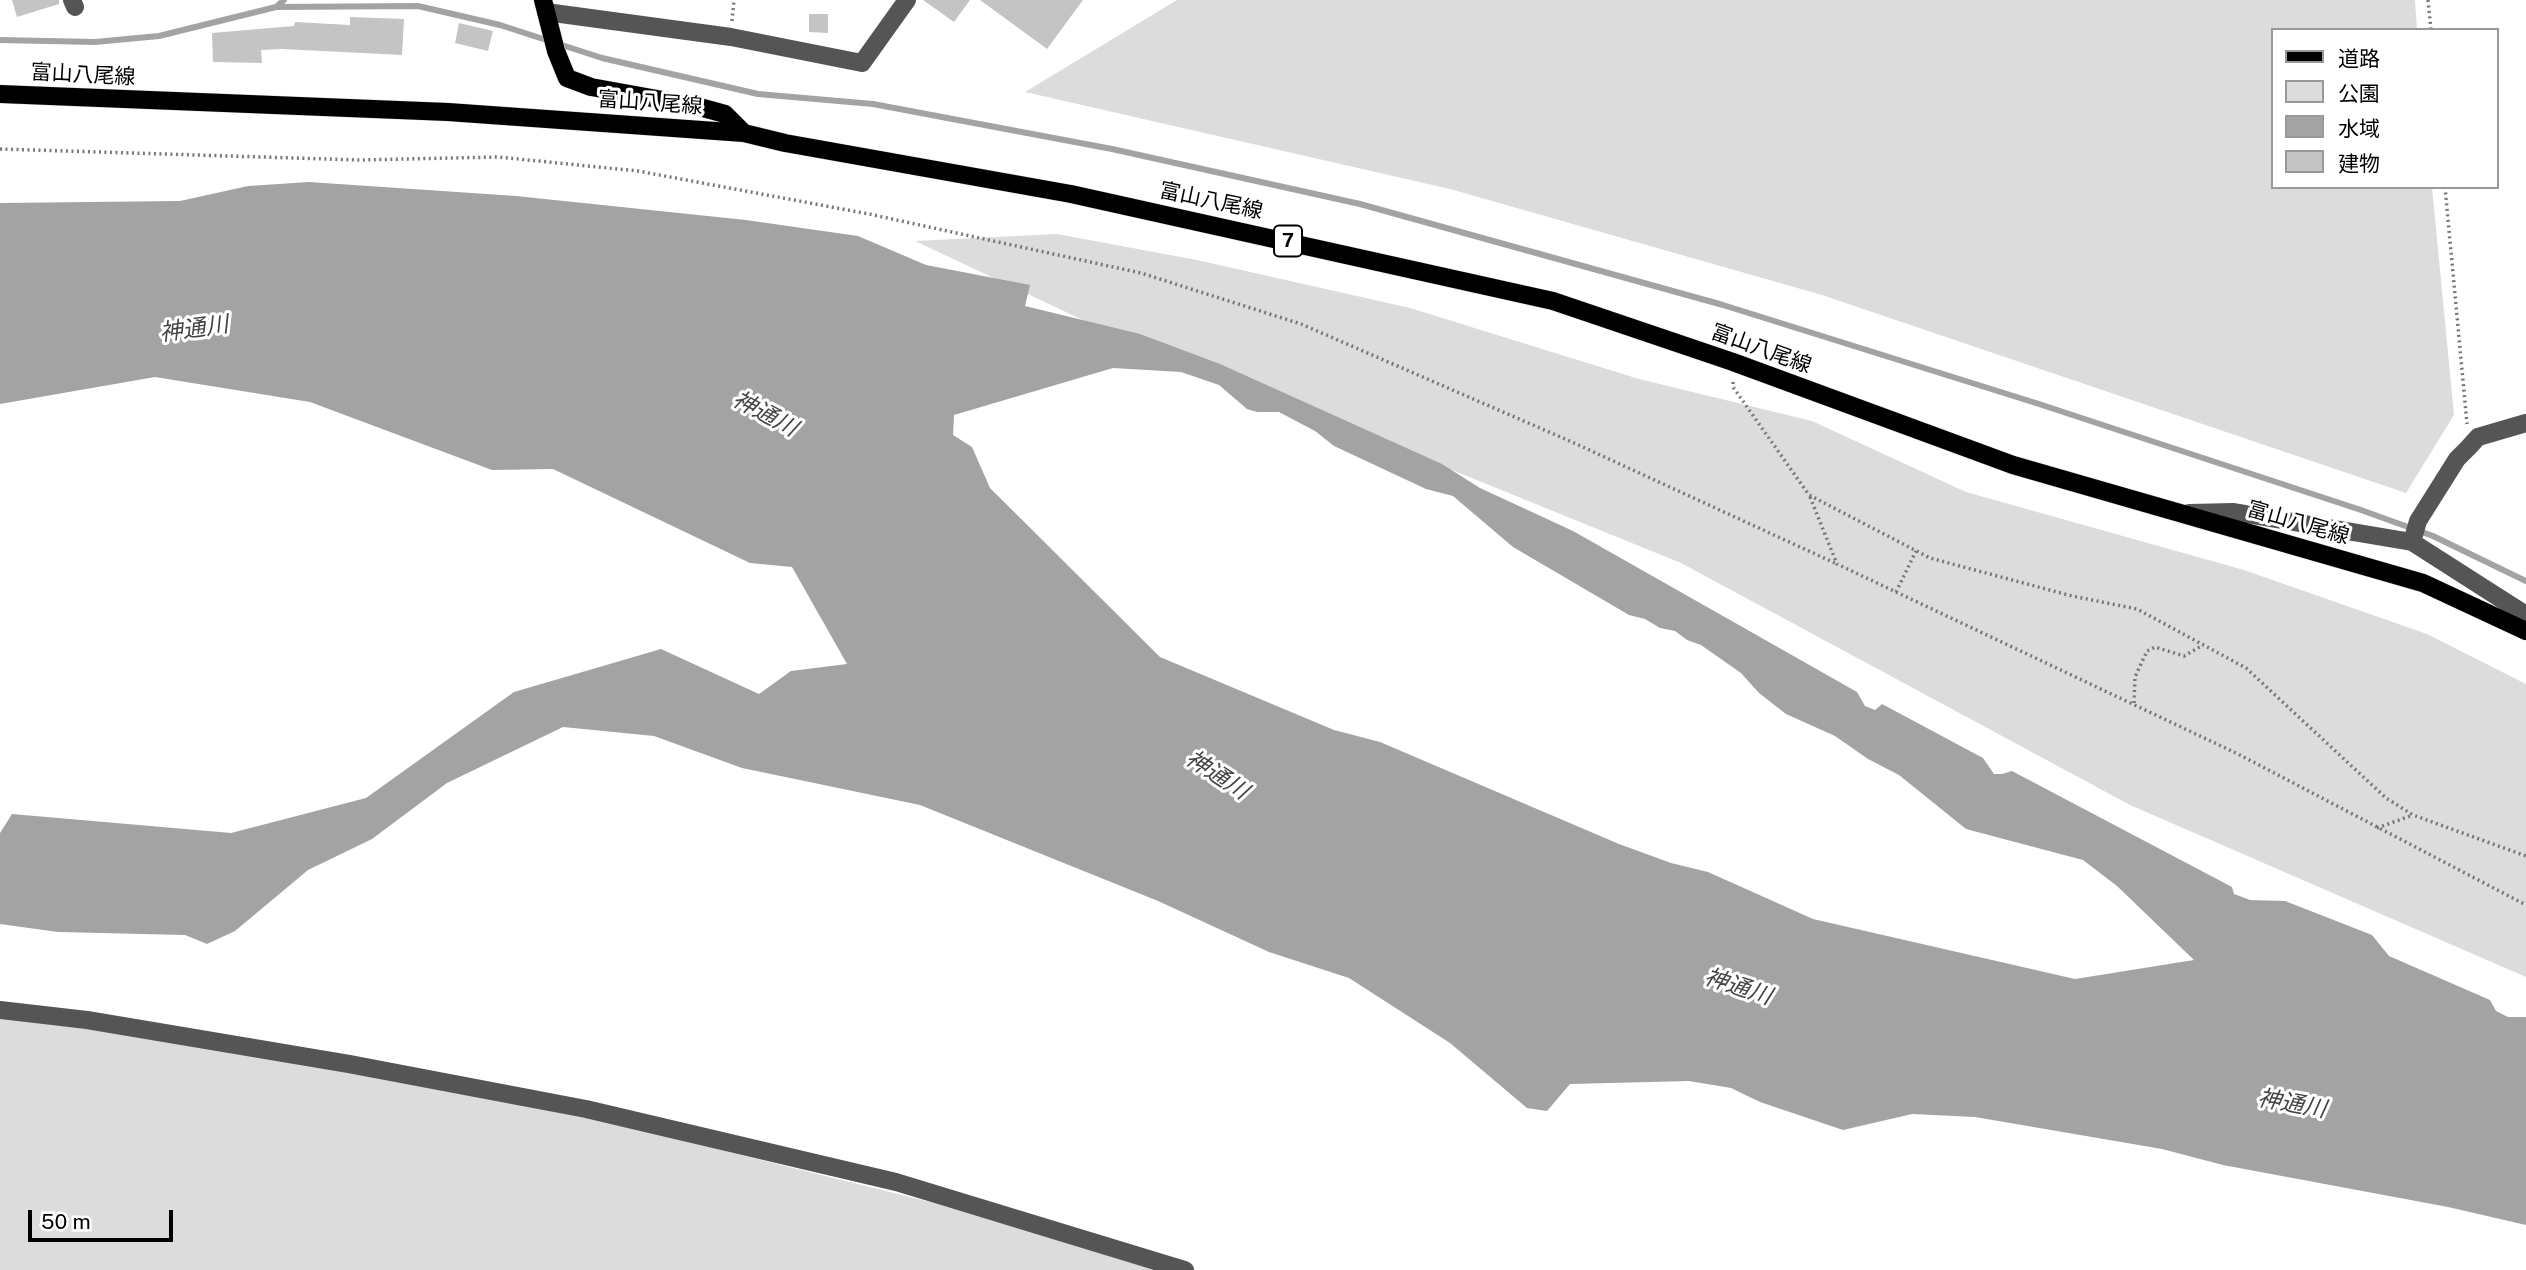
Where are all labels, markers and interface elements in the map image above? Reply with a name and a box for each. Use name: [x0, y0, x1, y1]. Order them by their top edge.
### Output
legend: [2270, 28, 2498, 189]
text: 道路: [2338, 46, 2380, 71]
street label: 富山八尾線: [30, 60, 136, 90]
text: 公園: [2338, 81, 2380, 106]
street label: 富山八尾線: [597, 87, 703, 119]
text: 水域: [2338, 116, 2380, 141]
text: 建物: [2338, 151, 2380, 176]
street label: 富山八尾線: [1157, 178, 1265, 224]
road number: 7: [1274, 226, 1302, 256]
water label: 神通川: [158, 311, 230, 347]
street label: 富山八尾線: [1707, 319, 1815, 379]
water label: 神通川: [728, 386, 802, 442]
street label: 富山八尾線: [2244, 496, 2352, 550]
water label: 神通川: [1181, 745, 1253, 805]
water label: 神通川: [1701, 963, 1775, 1011]
water label: 神通川: [2256, 1084, 2328, 1124]
scale bar: [32, 1196, 177, 1240]
text: 50 m: [41, 1209, 91, 1234]

